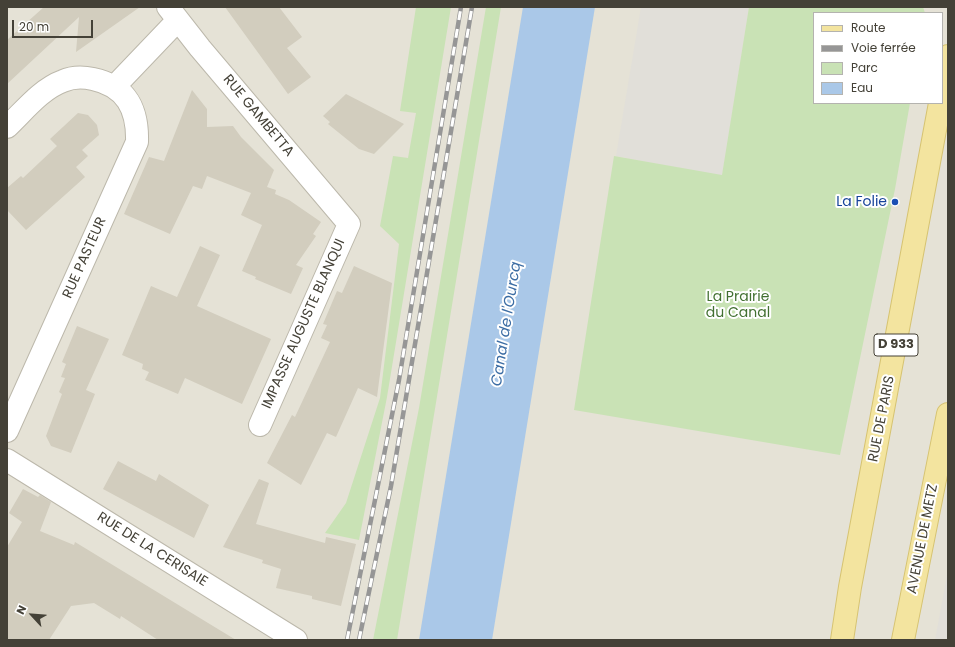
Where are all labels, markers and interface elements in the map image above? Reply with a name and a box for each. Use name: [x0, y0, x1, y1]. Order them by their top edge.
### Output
scale bar: [14, 12, 95, 38]
legend: [813, 12, 943, 104]
text: 20 m: [19, 18, 49, 35]
text: Route: [851, 19, 885, 36]
text: Voie ferrée: [851, 39, 916, 56]
text: Parc: [851, 59, 878, 76]
street label: RUE GAMBETTA: [219, 72, 297, 160]
text: Eau: [851, 79, 873, 96]
place label: La Folie: [836, 194, 887, 210]
marker: La Folie: [890, 197, 900, 207]
street label: RUE PASTEUR: [60, 215, 110, 301]
street label: IMPASSE AUGUSTE BLANQUI: [259, 236, 349, 412]
water label: Canal de l'Ourcq: [488, 260, 526, 388]
park label: La Prairie du Canal: [706, 289, 770, 322]
road number: D 933: [874, 334, 918, 356]
street label: RUE DE PARIS: [865, 374, 899, 464]
street label: AVENUE DE METZ: [904, 483, 942, 595]
street label: RUE DE LA CERISAIE: [94, 509, 210, 591]
north arrow: [12, 595, 52, 635]
text: N: [12, 603, 30, 617]

